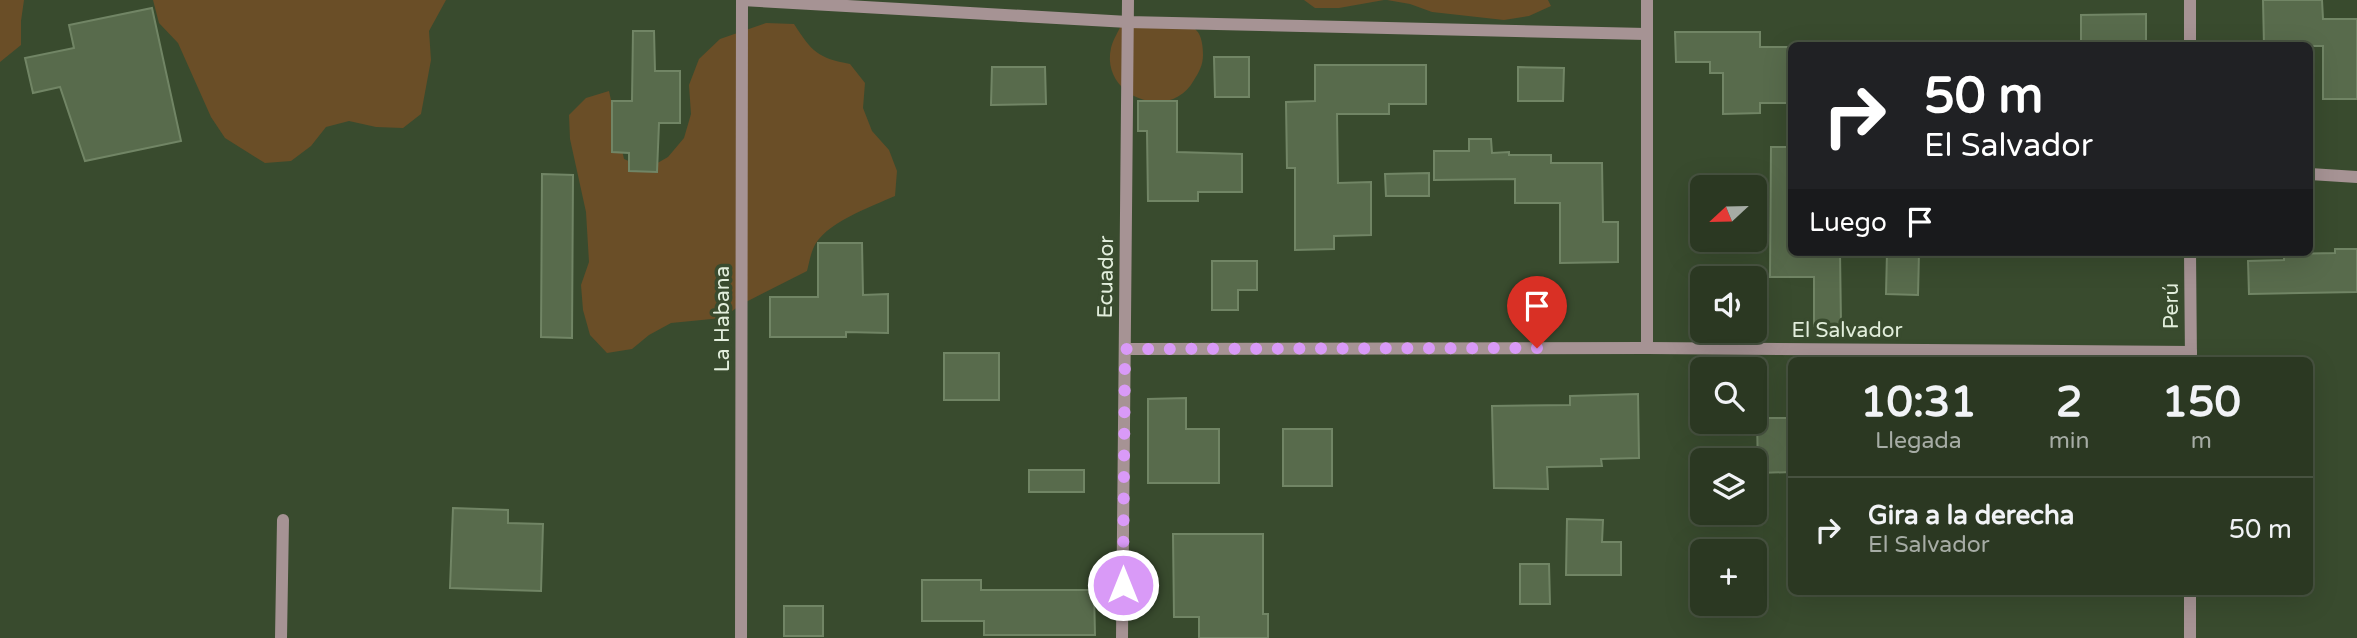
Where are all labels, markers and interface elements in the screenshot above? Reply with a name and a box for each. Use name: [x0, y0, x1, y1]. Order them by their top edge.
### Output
text: 50 m: [1924, 67, 2043, 126]
icon: right: [1809, 70, 1900, 161]
text: El Salvador: [1924, 127, 2093, 165]
north arrow: [1690, 175, 1768, 252]
map controls: [1690, 175, 1767, 616]
icon: arrive: [1901, 203, 1939, 241]
text: Luego: [1809, 207, 1887, 238]
street label: Ecuador: [1093, 235, 1119, 319]
street label: La Habana: [710, 266, 735, 372]
button: sound: [1690, 266, 1767, 343]
pin: [1507, 276, 1567, 348]
street label: Perú: [2159, 283, 2184, 329]
icon: arrive: [1518, 287, 1556, 325]
street label: El Salvador: [1792, 318, 1902, 343]
button: search: [1690, 357, 1767, 434]
text: 10:31: [1860, 377, 1977, 428]
text: 2: [2056, 377, 2082, 428]
text: 150: [2162, 377, 2241, 428]
text: Llegada: [1875, 427, 1962, 455]
text: min: [2049, 427, 2090, 455]
text: m: [2191, 427, 2212, 455]
button: layers: [1690, 448, 1767, 525]
text: Gira a la derecha: [1868, 500, 2074, 531]
icon: right: [1809, 511, 1847, 549]
text: 50 m: [2229, 514, 2292, 545]
text: El Salvador: [1868, 531, 1990, 559]
button: +: [1690, 539, 1767, 616]
position arrow: [1086, 548, 1160, 622]

